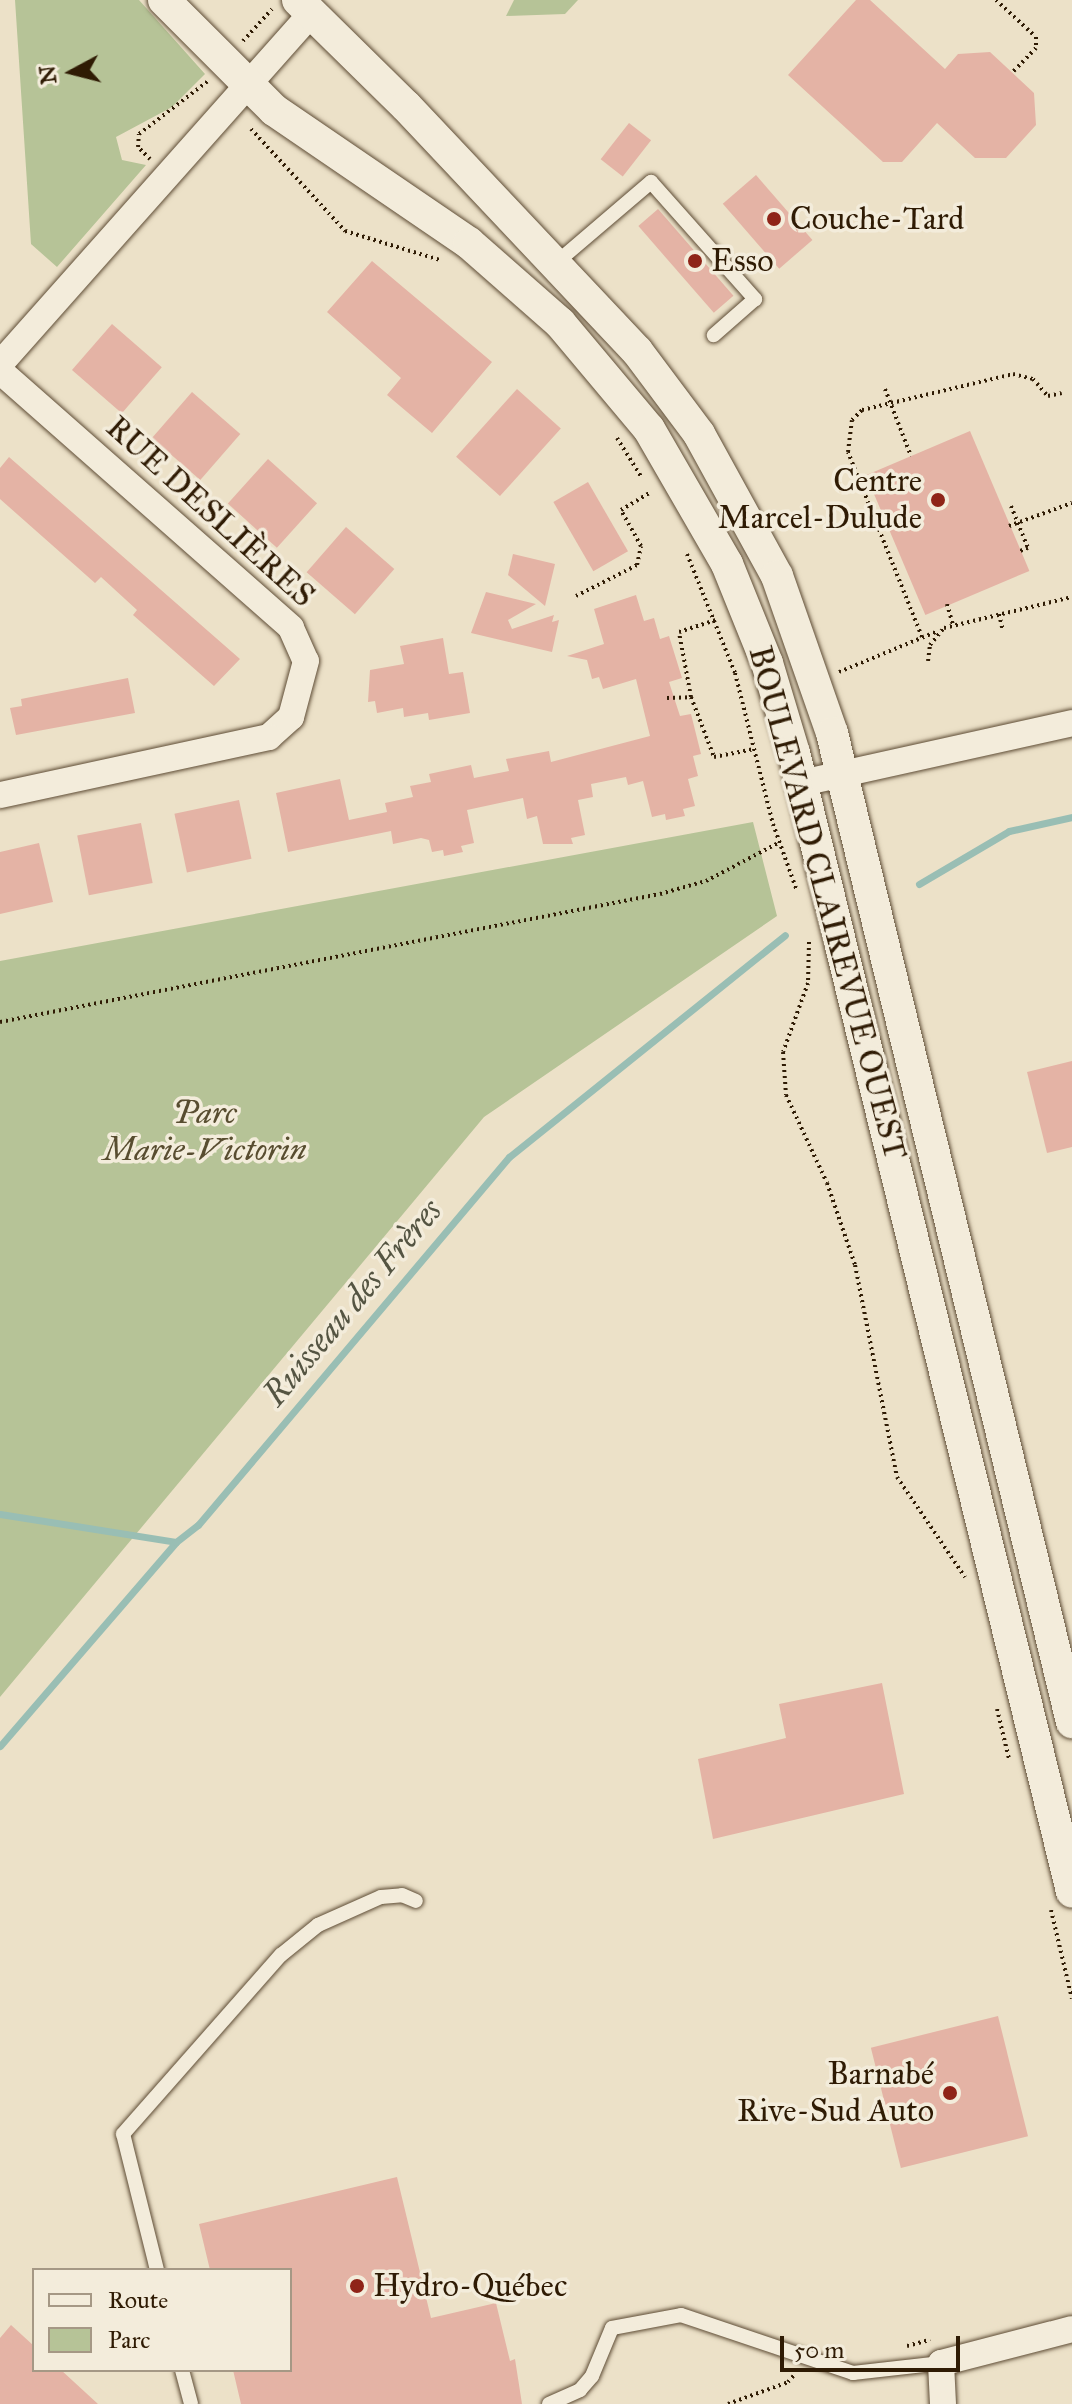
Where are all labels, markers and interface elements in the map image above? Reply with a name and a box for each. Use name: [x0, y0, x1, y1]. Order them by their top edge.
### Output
north arrow: [32, 32, 112, 112]
text: N: [33, 64, 62, 86]
place label: Couche-Tard: [790, 200, 964, 238]
marker: Couche-Tard: [765, 210, 783, 228]
place label: Esso: [711, 242, 774, 280]
marker: Esso: [686, 252, 704, 270]
street label: RUE DESLIÈRES: [98, 408, 322, 616]
place label: Centre Marcel-Dulude: [718, 463, 922, 538]
marker: Centre Marcel-Dulude: [929, 491, 947, 509]
street label: BOULEVARD CLAIREVUE OUEST: [740, 642, 914, 1164]
park label: Parc Marie-Victorin: [103, 1095, 307, 1170]
water label: Ruisseau des Frères: [254, 1191, 450, 1413]
place label: Barnabé Rive-Sud Auto: [737, 2056, 934, 2131]
marker: Barnabé Rive-Sud Auto: [941, 2084, 959, 2102]
place label: Hydro-Québec: [373, 2267, 567, 2305]
legend: [32, 2268, 292, 2372]
marker: Hydro-Québec: [348, 2277, 366, 2295]
text: Route: [108, 2285, 168, 2315]
scale bar: [784, 2320, 964, 2370]
text: Parc: [108, 2325, 150, 2355]
text: 50 m: [794, 2335, 844, 2365]

